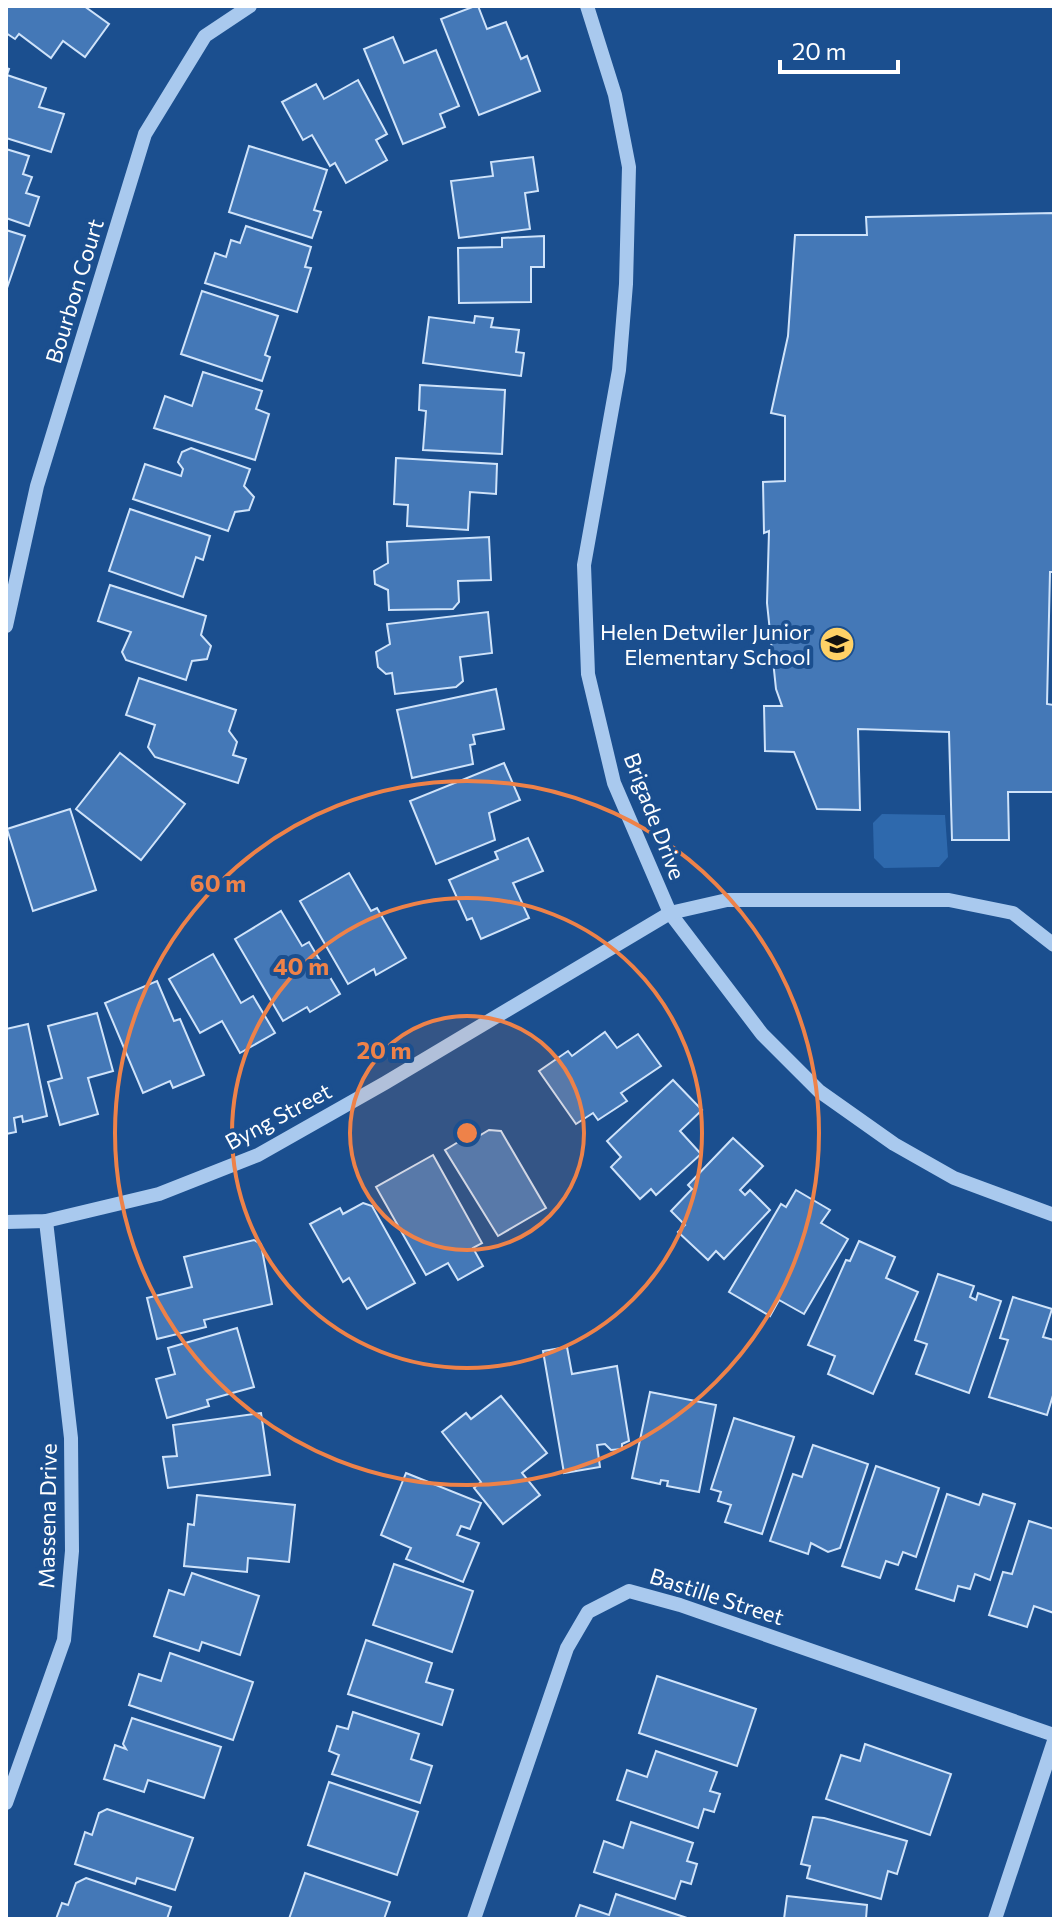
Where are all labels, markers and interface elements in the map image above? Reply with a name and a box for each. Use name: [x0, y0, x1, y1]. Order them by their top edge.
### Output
scale bar: [780, 24, 898, 74]
text: 20 m: [792, 36, 846, 65]
street label: Bourbon Court: [39, 215, 109, 367]
place label: Helen Detwiler Junior Elementary School: [600, 618, 811, 670]
school or university icon: Helen Detwiler Junior Elementary School: [818, 625, 856, 663]
street label: Brigade Drive: [618, 749, 692, 883]
text: 60 m: [190, 868, 246, 897]
text: 40 m: [273, 951, 329, 980]
text: 20 m: [357, 1035, 411, 1064]
street label: Byng Street: [220, 1077, 336, 1155]
centre of rings: [453, 1119, 481, 1147]
street label: Massena Drive: [32, 1443, 62, 1589]
street label: Bastille Street: [646, 1562, 788, 1630]

